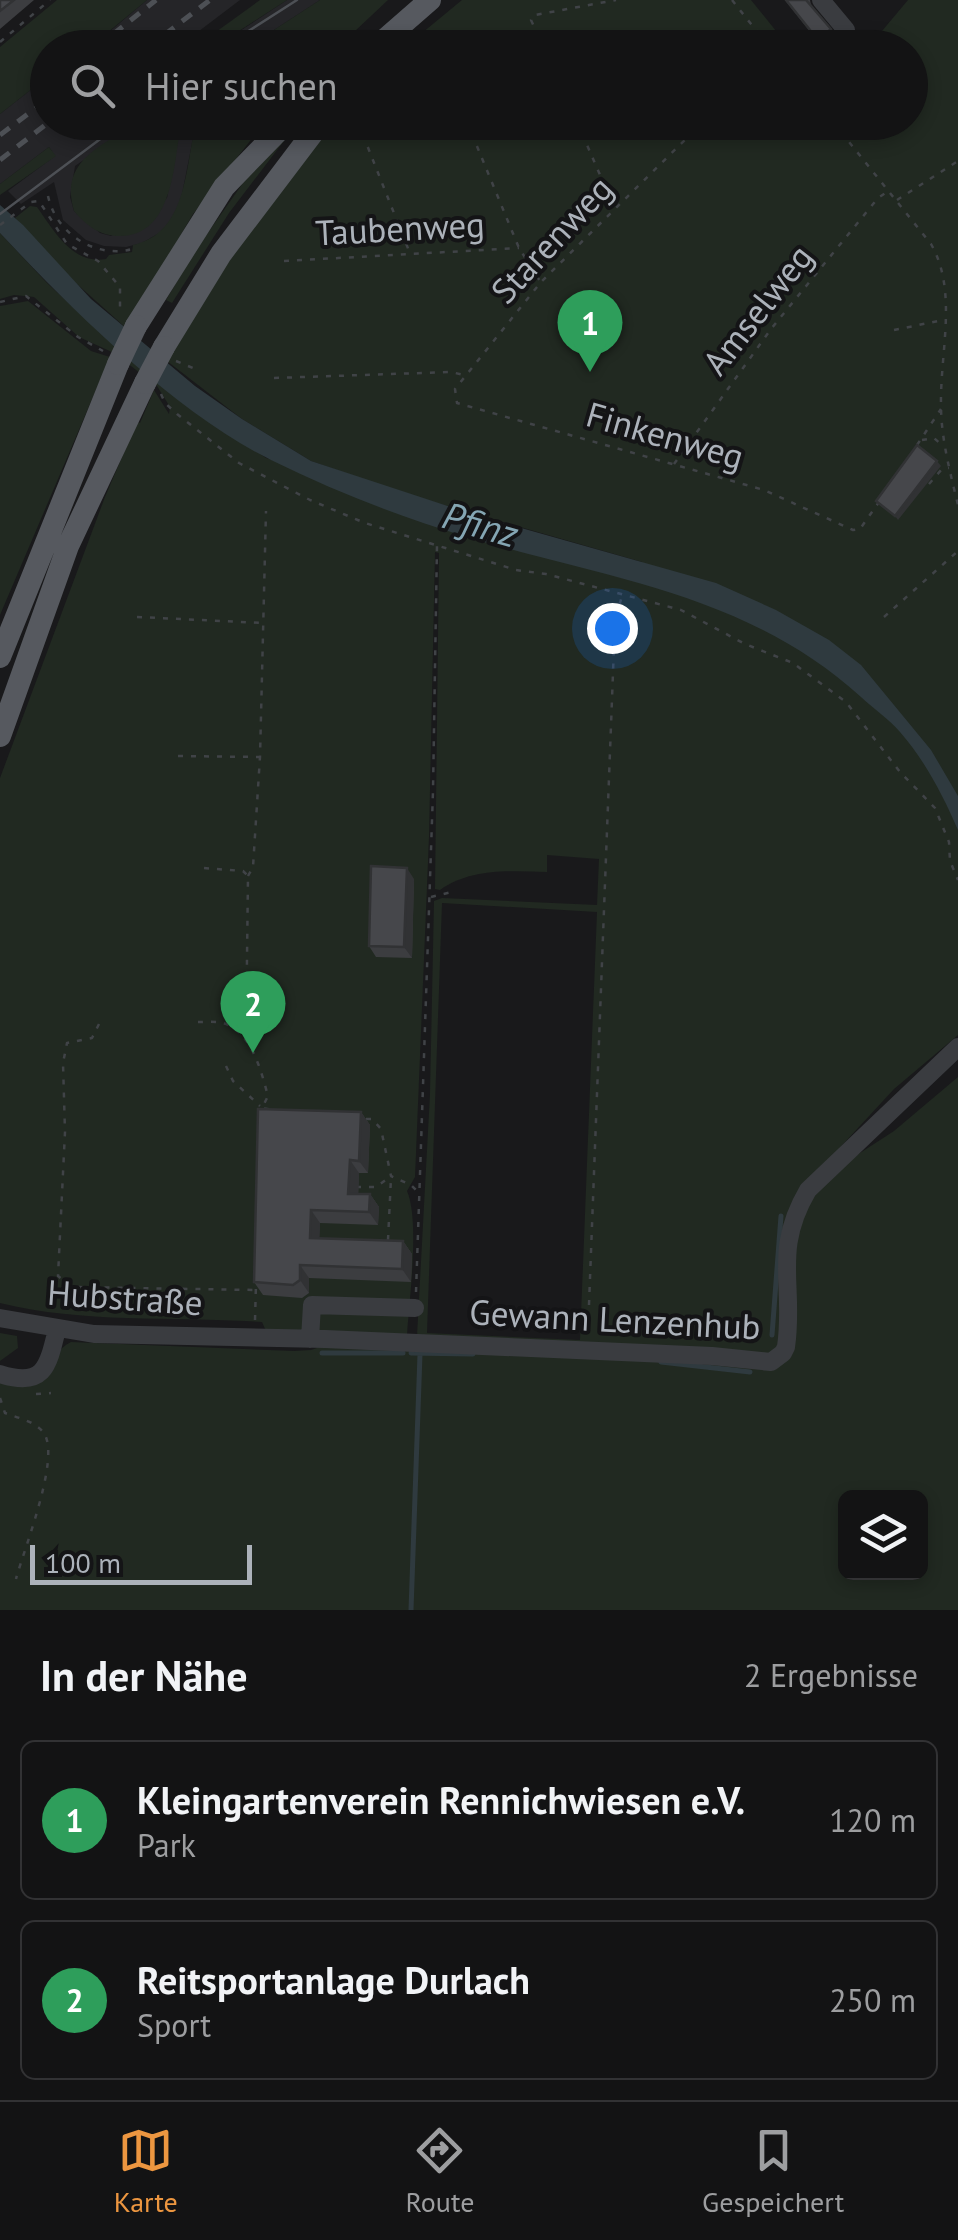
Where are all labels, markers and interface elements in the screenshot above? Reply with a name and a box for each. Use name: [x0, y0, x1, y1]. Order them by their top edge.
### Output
search box: [30, 30, 928, 140]
icon: search: [65, 58, 120, 113]
text: Hier suchen: [145, 61, 338, 110]
street label: Starenweg: [481, 166, 622, 313]
street label: Taubenweg: [314, 201, 486, 255]
street label: Amselweg: [692, 235, 822, 384]
pin: 1: [558, 290, 622, 372]
street label: Finkenweg: [581, 391, 749, 479]
water label: Pfinz: [437, 490, 524, 558]
your location: [587, 603, 638, 654]
pin: 2: [220, 970, 286, 1053]
street label: Hubstraße: [46, 1269, 204, 1325]
street label: Gewann Lenzenhub: [468, 1288, 762, 1350]
map controls: [838, 1490, 928, 1580]
button: layers: [838, 1490, 928, 1580]
scale bar: [30, 1540, 252, 1584]
text: 100 m: [45, 1544, 121, 1581]
text: In der Nähe: [40, 1648, 247, 1703]
text: 2 Ergebnisse: [744, 1654, 918, 1696]
text: Kleingartenverein Rennichwiesen e.V.: [137, 1775, 745, 1824]
text: 1: [65, 1799, 84, 1841]
text: 120 m: [829, 1799, 916, 1841]
text: Park: [137, 1824, 196, 1866]
text: Reitsportanlage Durlach: [137, 1955, 530, 2004]
text: 2: [65, 1979, 84, 2021]
text: 250 m: [829, 1979, 916, 2021]
text: Sport: [137, 2004, 211, 2046]
tab: Karte: [114, 2123, 178, 2220]
tab: Route: [406, 2123, 474, 2220]
tab: Gespeichert: [702, 2123, 844, 2220]

